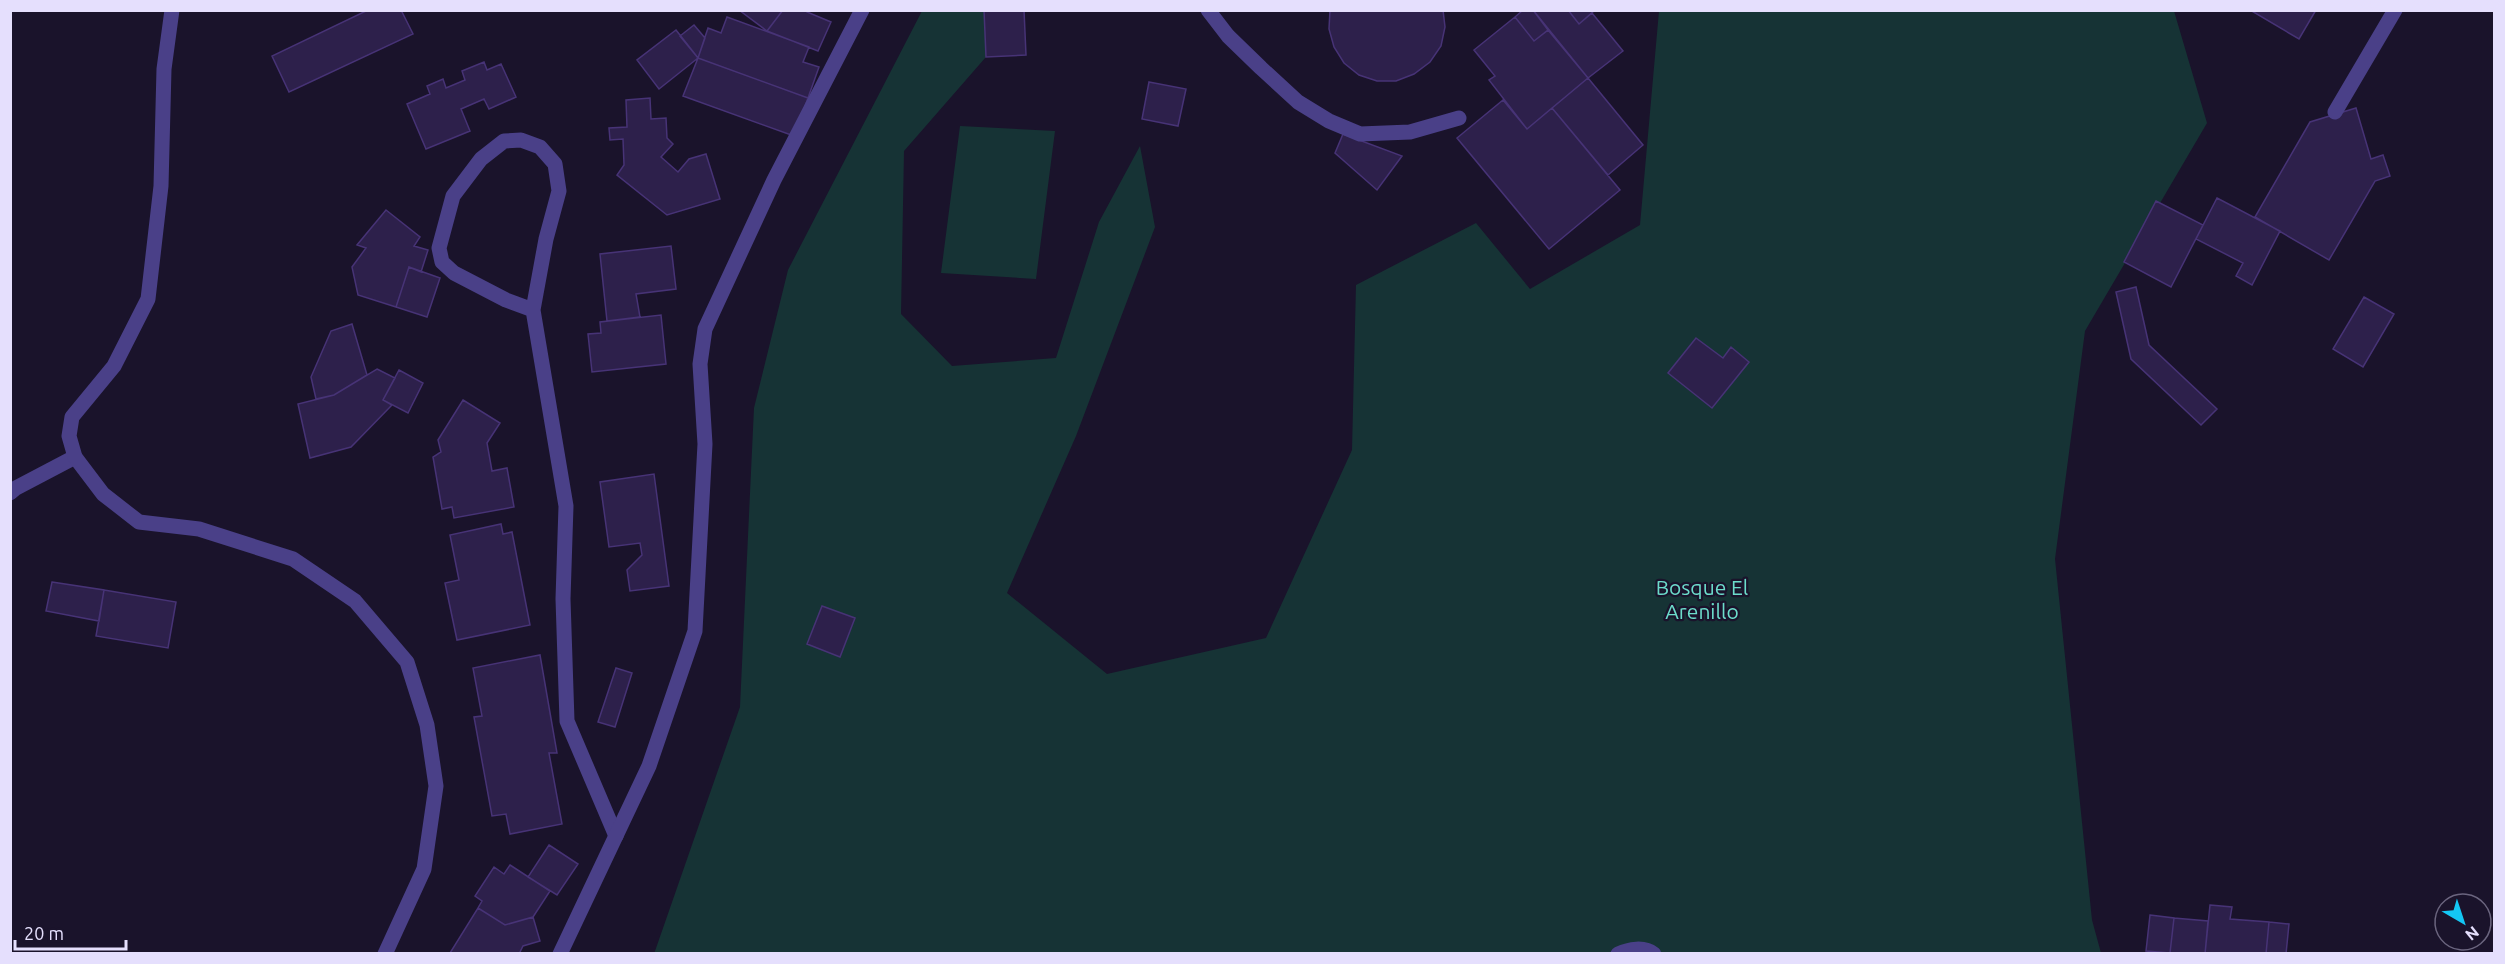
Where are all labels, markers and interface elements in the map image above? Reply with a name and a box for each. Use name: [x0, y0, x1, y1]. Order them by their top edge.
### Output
park label: Bosque El Arenillo: [1656, 575, 1748, 623]
north arrow: [2433, 892, 2493, 952]
scale bar: [15, 913, 126, 951]
text: 20 m: [24, 923, 64, 943]
text: N: [2462, 923, 2483, 944]

